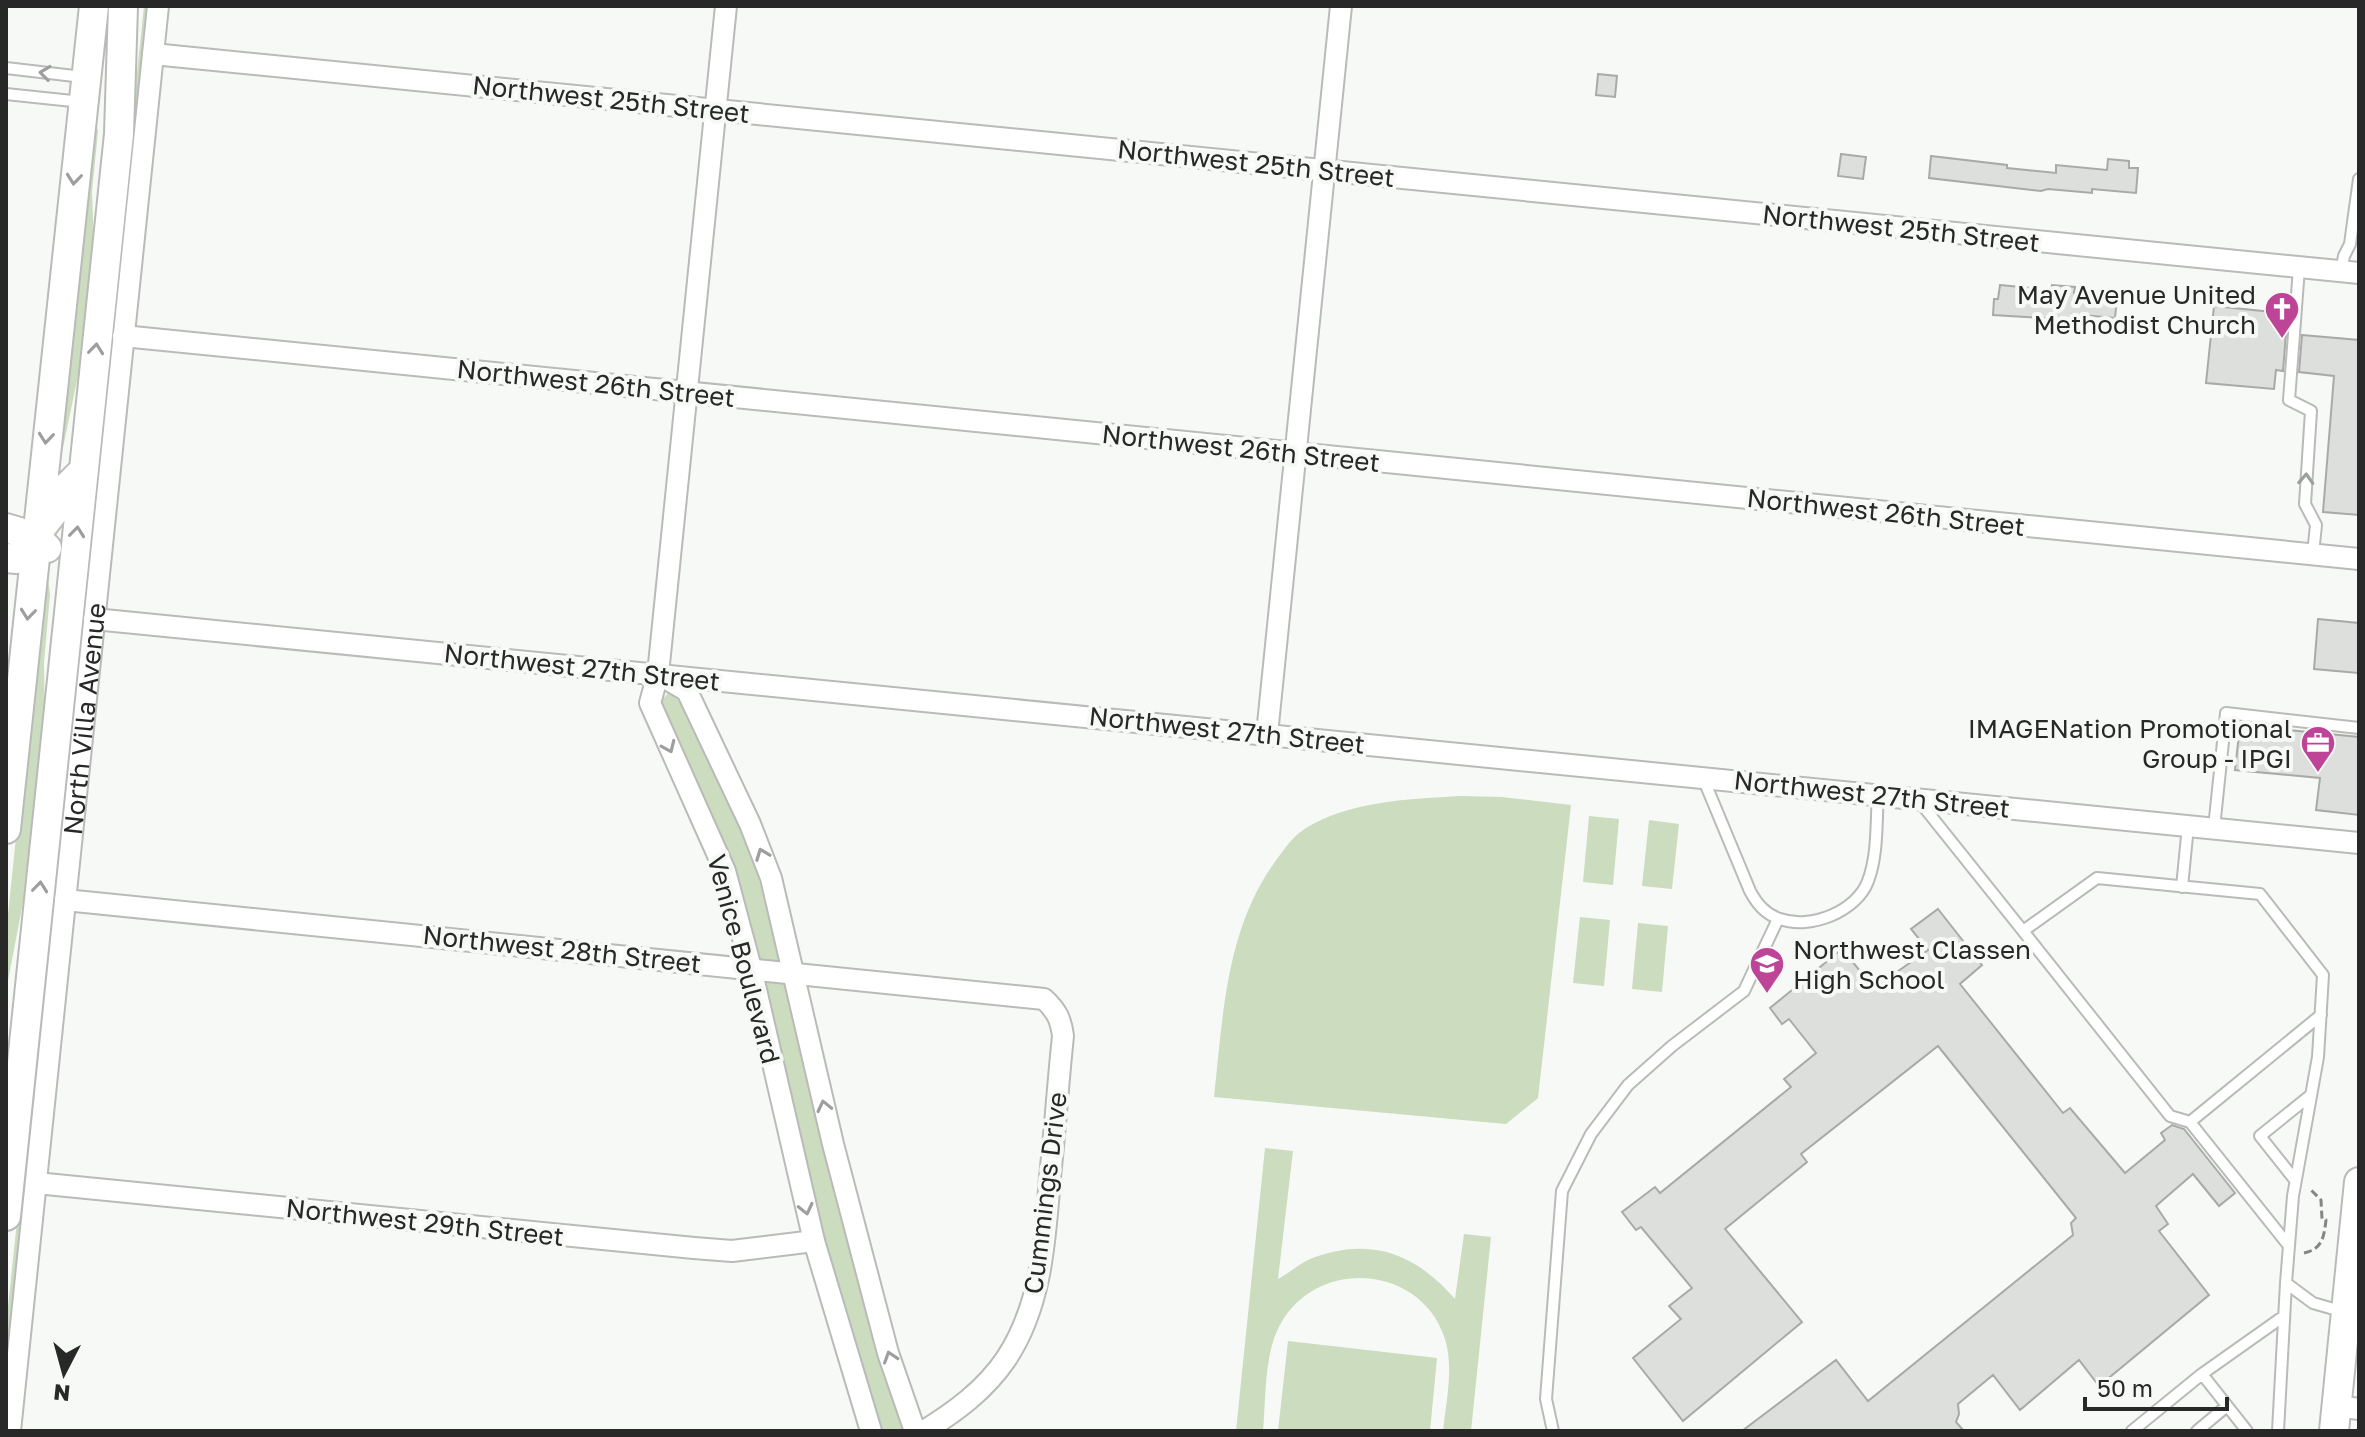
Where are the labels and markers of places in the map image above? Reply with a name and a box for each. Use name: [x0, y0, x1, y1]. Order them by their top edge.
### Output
place label: May Avenue United Methodist Church: [2017, 279, 2256, 340]
church icon: May Avenue United Methodist Church: [2263, 290, 2301, 340]
place label: IMAGENation Promotional Group - IPGI: [1968, 713, 2292, 774]
office icon: IMAGENation Promotional Group - IPGI: [2299, 724, 2337, 774]
place label: Northwest Classen High School: [1793, 934, 2031, 995]
school or university icon: Northwest Classen High School: [1748, 945, 1786, 995]

